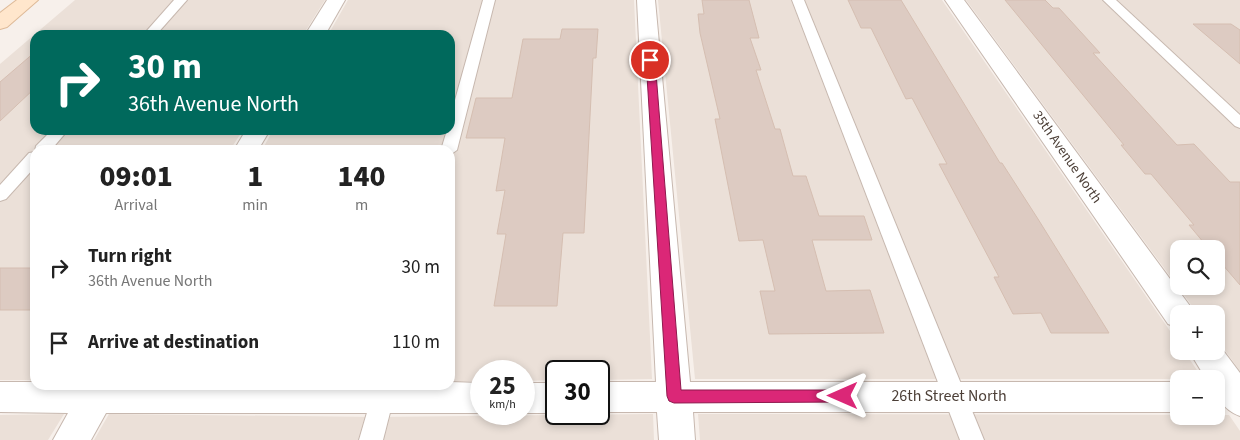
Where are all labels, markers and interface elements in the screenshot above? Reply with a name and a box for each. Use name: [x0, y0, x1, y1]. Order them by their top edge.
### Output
pin: [629, 39, 671, 81]
text: 30 m: [128, 42, 202, 92]
icon: arrive: [636, 46, 664, 74]
icon: right: [45, 50, 110, 115]
text: 36th Avenue North: [128, 88, 299, 120]
street label: 35th Avenue North: [1028, 107, 1106, 207]
text: 09:01: [99, 155, 173, 198]
text: 1: [247, 155, 263, 198]
text: 140: [338, 155, 386, 198]
text: Arrival: [115, 194, 158, 216]
text: min: [242, 194, 268, 216]
text: m: [355, 194, 368, 216]
map controls: [1170, 240, 1225, 425]
button: search: [1170, 240, 1225, 295]
text: Turn right: [88, 243, 172, 270]
icon: right: [45, 254, 73, 282]
text: 30 m: [402, 254, 440, 281]
text: 36th Avenue North: [88, 270, 212, 292]
button: +: [1170, 305, 1225, 360]
icon: arrive: [45, 329, 73, 357]
text: Arrive at destination: [88, 329, 259, 356]
text: 110 m: [392, 329, 440, 356]
speed limit sign: 30: [545, 360, 610, 425]
text: 25: [489, 368, 516, 404]
position arrow: [816, 369, 868, 421]
button: −: [1170, 370, 1225, 425]
street label: 26th Street North: [891, 385, 1007, 407]
text: km/h: [489, 396, 516, 413]

